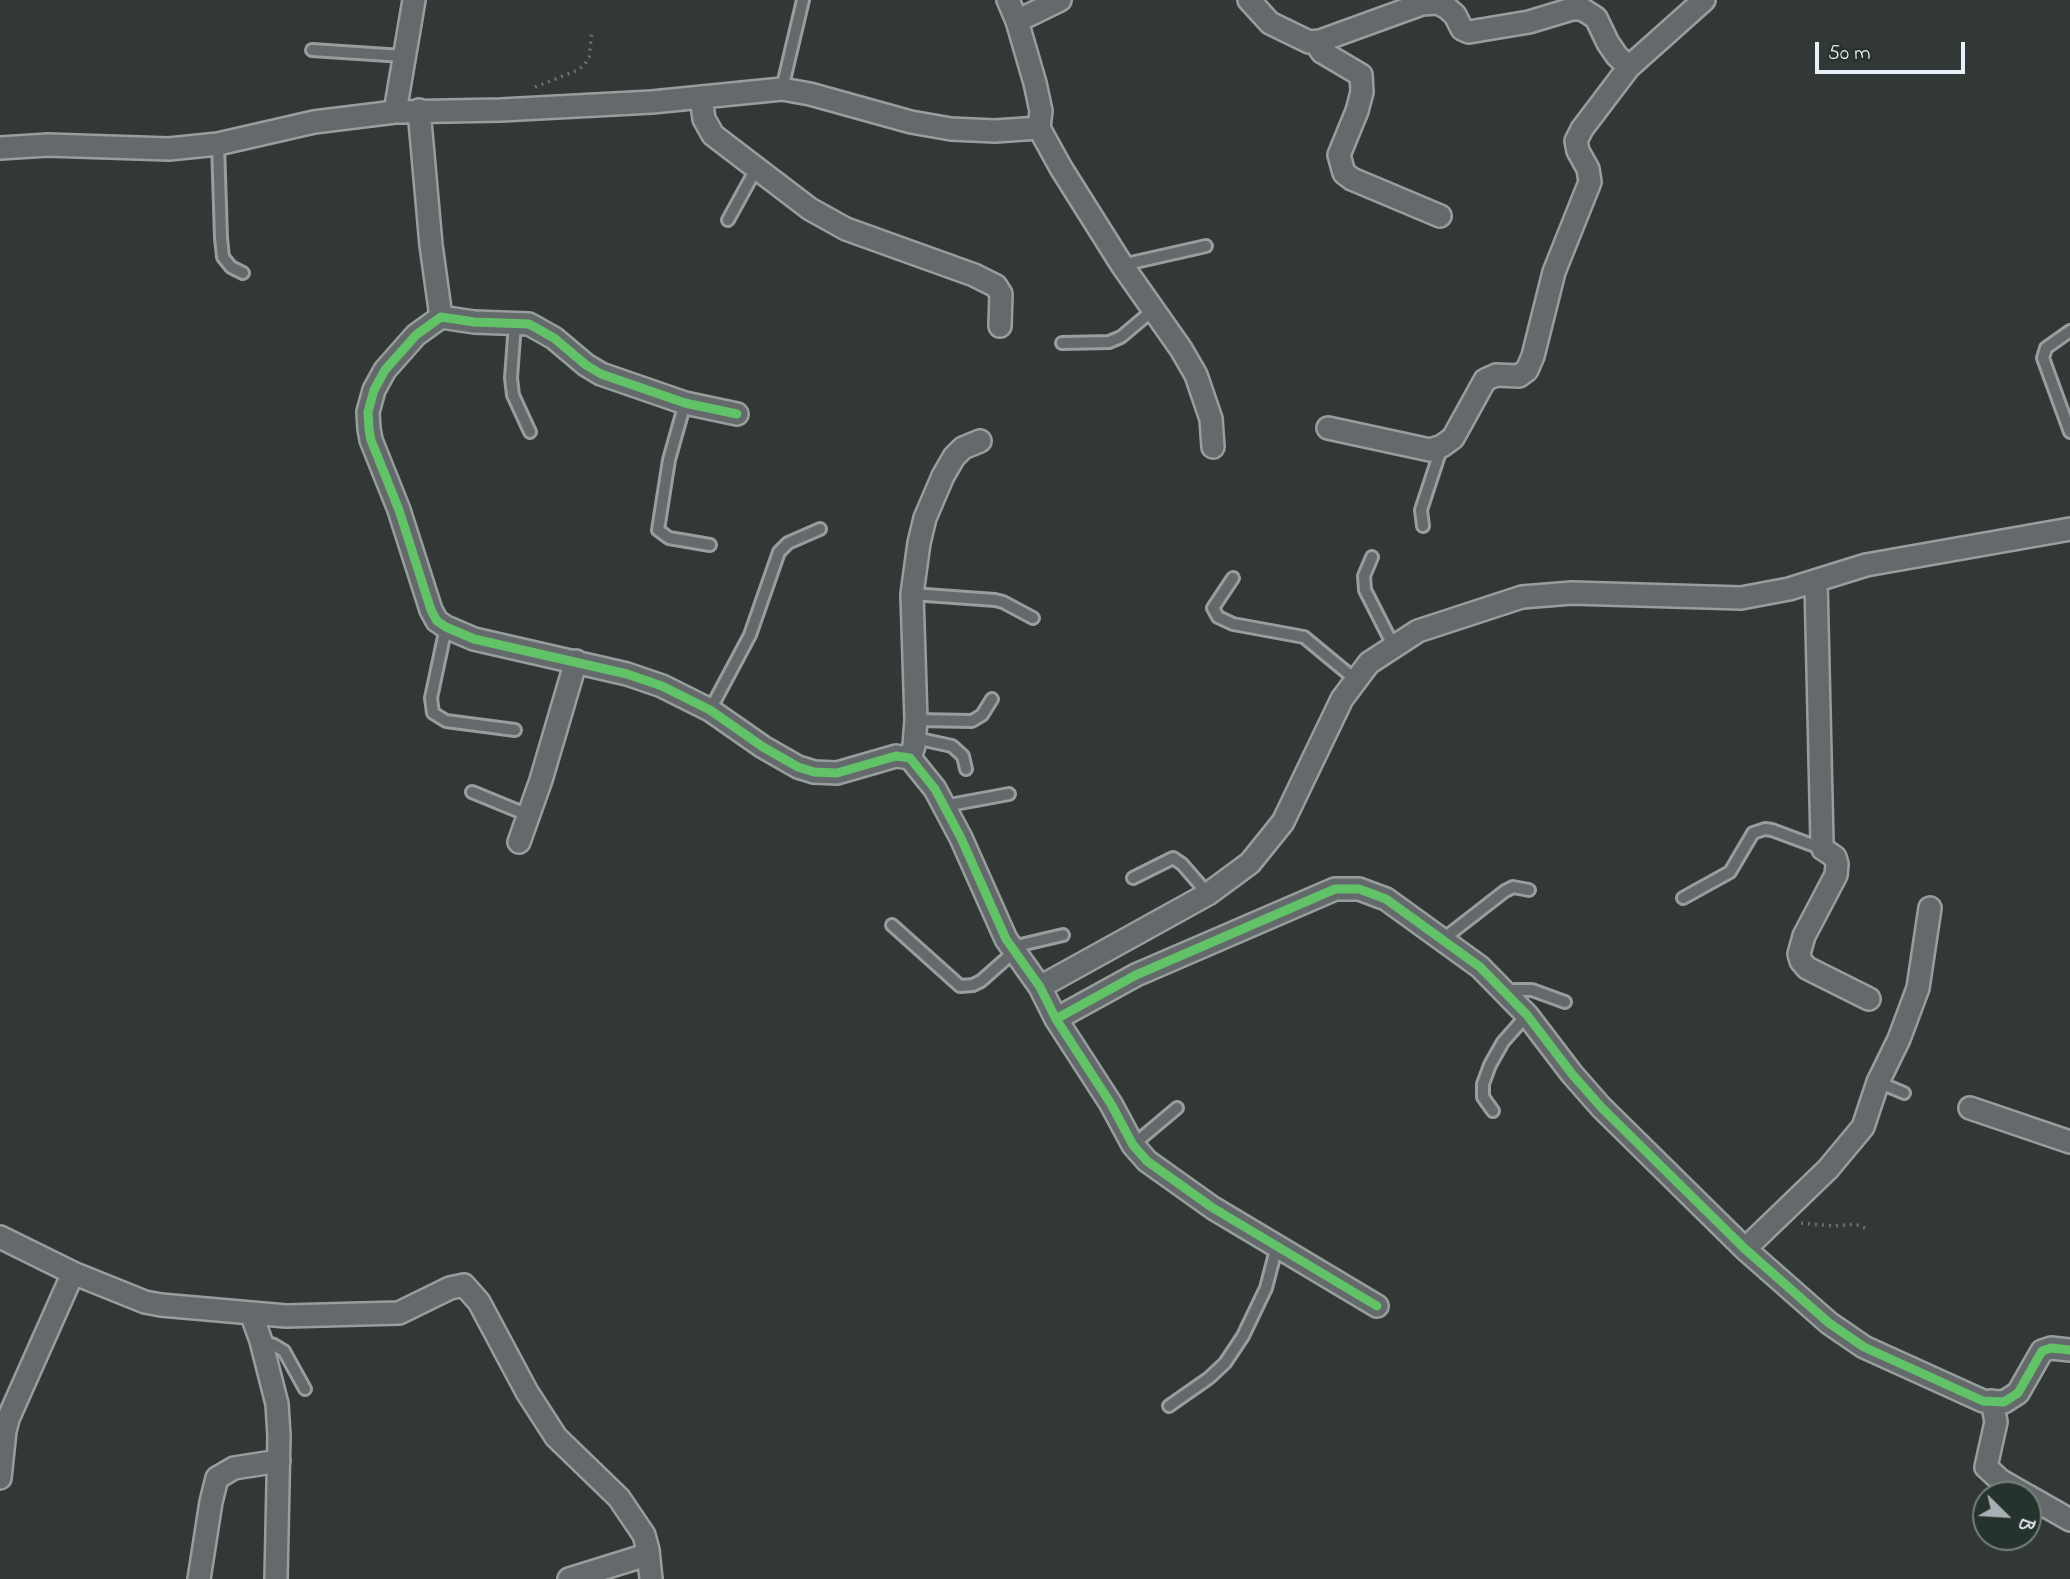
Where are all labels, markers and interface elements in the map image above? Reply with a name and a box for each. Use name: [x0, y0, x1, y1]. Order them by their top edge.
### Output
scale bar: [1818, 28, 1968, 72]
text: 50 m: [1828, 39, 1871, 69]
north arrow: [1972, 1481, 2042, 1551]
text: B: [2010, 1513, 2040, 1535]

